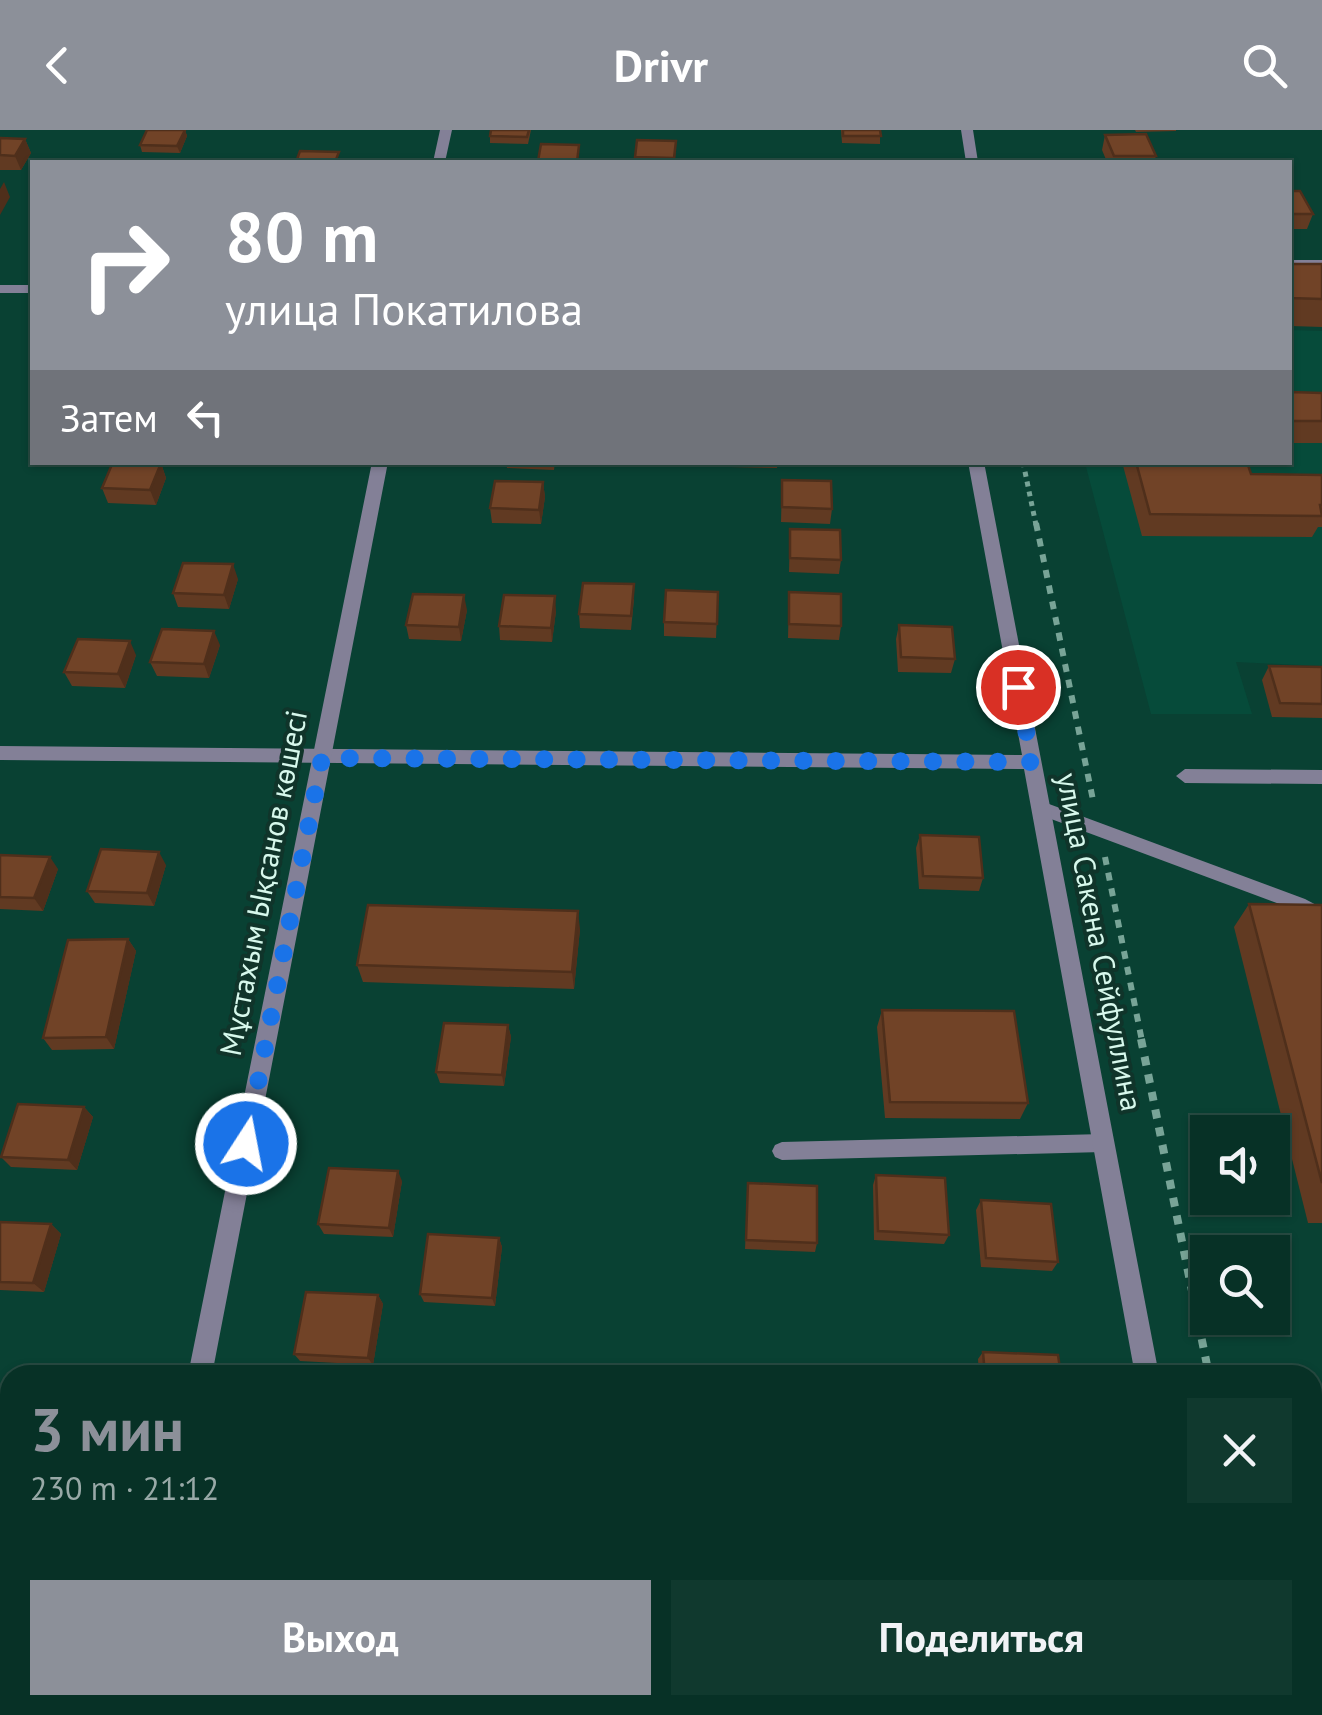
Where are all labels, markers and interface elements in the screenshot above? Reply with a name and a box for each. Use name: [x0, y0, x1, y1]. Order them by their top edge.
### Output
text: Drivr: [614, 36, 708, 94]
icon: back: [30, 38, 85, 93]
icon: search: [1237, 38, 1292, 93]
text: 80 m: [225, 191, 378, 281]
icon: right: [60, 200, 190, 330]
text: улица Покатилова: [225, 279, 583, 337]
icon: left: [178, 390, 233, 445]
text: Затем: [60, 393, 158, 442]
pin: [976, 645, 1061, 730]
icon: arrive: [991, 660, 1046, 715]
street label: Мұстахым Ықсанов көшесі: [210, 707, 315, 1059]
street label: улица Сакена Сейфуллина: [1049, 769, 1152, 1114]
position arrow: [194, 1092, 298, 1196]
map controls: [1190, 1115, 1290, 1335]
button: sound: [1190, 1115, 1290, 1215]
button: search: [1190, 1235, 1290, 1335]
text: 3 мин: [30, 1390, 184, 1468]
button: close: [1187, 1398, 1292, 1503]
text: 230 m · 21:12: [30, 1467, 219, 1509]
button: Выход: [30, 1580, 651, 1695]
button: Поделиться: [671, 1580, 1292, 1695]

